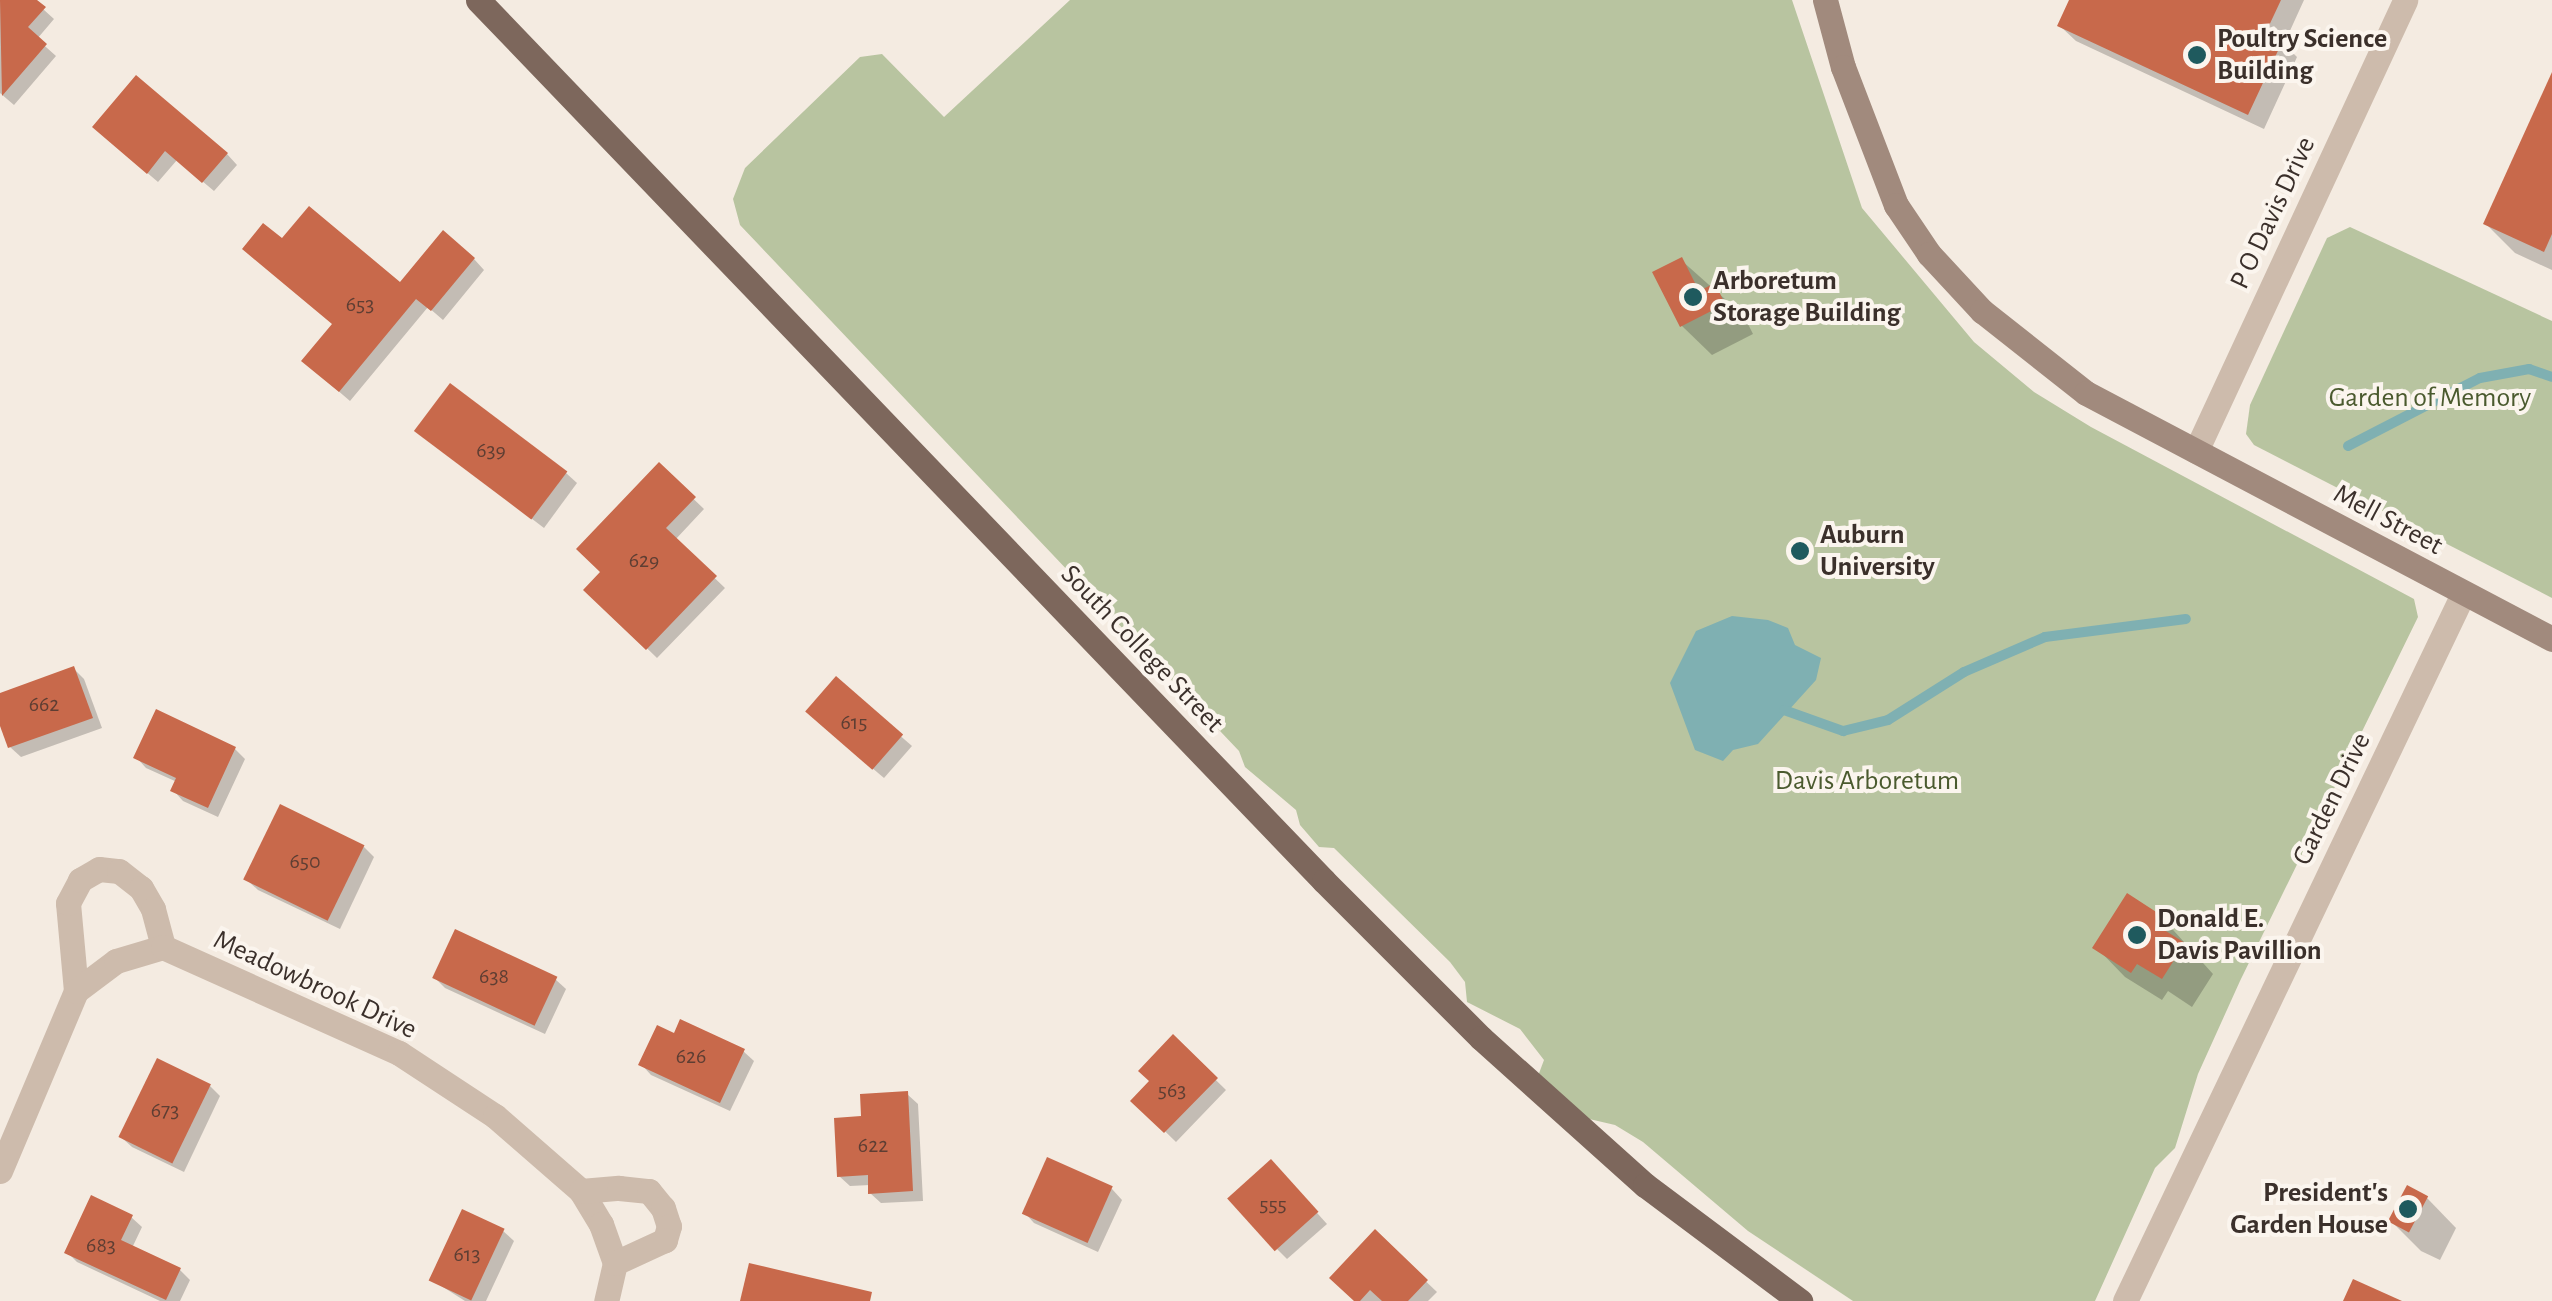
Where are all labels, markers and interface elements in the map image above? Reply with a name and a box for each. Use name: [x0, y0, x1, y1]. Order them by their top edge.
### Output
place label: Poultry Science Building: [2217, 22, 2387, 88]
marker: Poultry Science Building: [2186, 44, 2208, 66]
street label: P O Davis Drive: [2223, 132, 2323, 294]
place label: Arboretum Storage Building: [1713, 264, 1900, 330]
marker: Arboretum Storage Building: [1682, 286, 1704, 308]
house number: 653: [346, 292, 374, 318]
park label: Garden of Memory: [2329, 381, 2531, 415]
house number: 639: [476, 438, 506, 464]
street label: Mell Street: [2328, 477, 2448, 563]
place label: Auburn University: [1820, 518, 1935, 584]
marker: Auburn University: [1789, 540, 1811, 562]
house number: 629: [629, 548, 659, 574]
street label: South College Street: [1053, 558, 1231, 740]
house number: 662: [29, 692, 59, 718]
house number: 615: [840, 710, 868, 736]
street label: Garden Drive: [2286, 727, 2378, 871]
park label: Davis Arboretum: [1775, 764, 1959, 798]
house number: 650: [289, 849, 321, 875]
place label: Donald E. Davis Pavillion: [2157, 902, 2322, 968]
street label: Meadowbrook Drive: [208, 923, 422, 1047]
marker: Donald E. Davis Pavillion: [2126, 924, 2148, 946]
house number: 638: [479, 964, 509, 990]
house number: 626: [676, 1044, 706, 1070]
house number: 563: [1158, 1078, 1186, 1104]
house number: 673: [151, 1098, 179, 1124]
house number: 622: [858, 1133, 888, 1159]
place label: President's Garden House: [2230, 1176, 2388, 1242]
house number: 555: [1259, 1192, 1287, 1218]
marker: President's Garden House: [2397, 1198, 2419, 1220]
house number: 683: [86, 1233, 116, 1259]
house number: 613: [454, 1242, 480, 1268]

